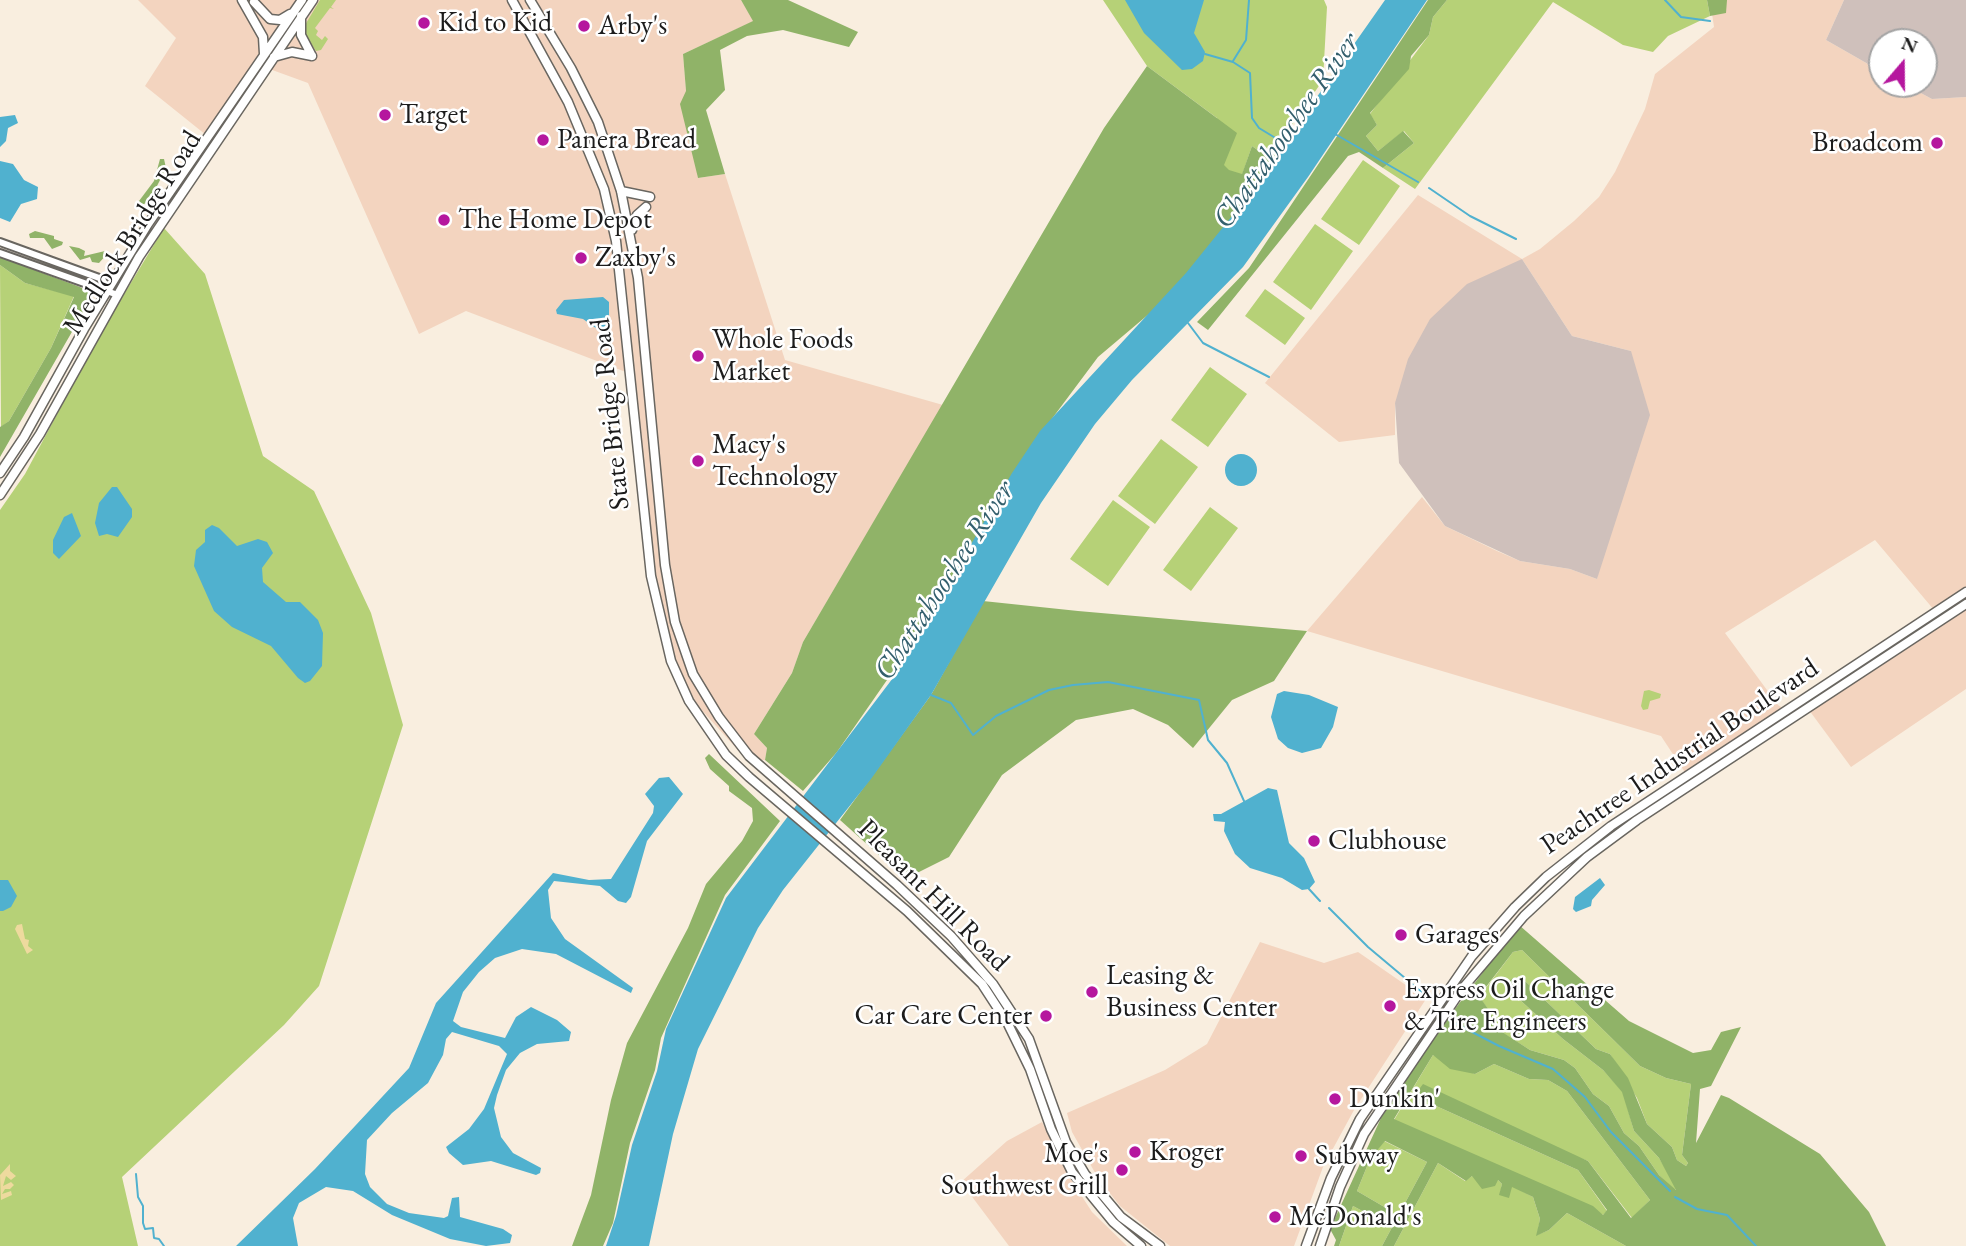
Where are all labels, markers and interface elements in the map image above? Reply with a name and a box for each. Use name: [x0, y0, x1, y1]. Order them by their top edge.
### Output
place label: Kid to Kid: [438, 6, 552, 40]
place label: Arby's: [598, 9, 667, 43]
marker: Kid to Kid: [416, 15, 432, 31]
marker: Arby's: [576, 18, 592, 34]
water label: Chattahoochee River: [1206, 26, 1368, 236]
north arrow: [1868, 28, 1938, 98]
text: N: [1898, 30, 1921, 59]
place label: Target: [399, 98, 467, 132]
marker: Target: [377, 107, 393, 123]
place label: Panera Bread: [557, 123, 696, 157]
street label: Medlock Bridge Road: [57, 125, 209, 341]
place label: Broadcom: [1812, 126, 1923, 160]
marker: Panera Bread: [535, 132, 551, 148]
marker: Broadcom: [1929, 135, 1945, 151]
place label: The Home Depot: [458, 203, 652, 237]
marker: The Home Depot: [436, 212, 452, 228]
place label: Zaxby's: [595, 241, 676, 275]
marker: Zaxby's: [573, 250, 589, 266]
street label: State Bridge Road: [584, 317, 638, 511]
place label: Whole Foods Market: [712, 323, 853, 389]
marker: Whole Foods Market: [690, 348, 706, 364]
place label: Macy's Technology: [712, 428, 838, 494]
marker: Macy's Technology: [690, 453, 706, 469]
water label: Chattahoochee River: [867, 474, 1023, 688]
street label: Peachtree Industrial Boulevard: [1535, 652, 1825, 862]
street label: Pleasant Hill Road: [850, 813, 1016, 979]
place label: Clubhouse: [1328, 824, 1446, 858]
marker: Clubhouse: [1306, 833, 1322, 849]
place label: Garages: [1415, 918, 1499, 952]
marker: Garages: [1393, 927, 1409, 943]
place label: Leasing & Business Center: [1106, 959, 1277, 1025]
place label: Express Oil Change & Tire Engineers: [1404, 973, 1614, 1039]
marker: Leasing & Business Center: [1084, 984, 1100, 1000]
marker: Express Oil Change & Tire Engineers: [1382, 998, 1398, 1014]
place label: Car Care Center: [854, 999, 1032, 1033]
marker: Car Care Center: [1038, 1008, 1054, 1024]
place label: Dunkin': [1349, 1082, 1440, 1116]
marker: Dunkin': [1327, 1091, 1343, 1107]
place label: Kroger: [1149, 1135, 1224, 1169]
place label: Moe's Southwest Grill: [941, 1137, 1108, 1203]
place label: Subway: [1315, 1139, 1399, 1173]
marker: Kroger: [1127, 1144, 1143, 1160]
marker: Subway: [1293, 1148, 1309, 1164]
marker: Moe's Southwest Grill: [1114, 1162, 1130, 1178]
place label: McDonald's: [1289, 1200, 1422, 1234]
marker: McDonald's: [1267, 1209, 1283, 1225]

